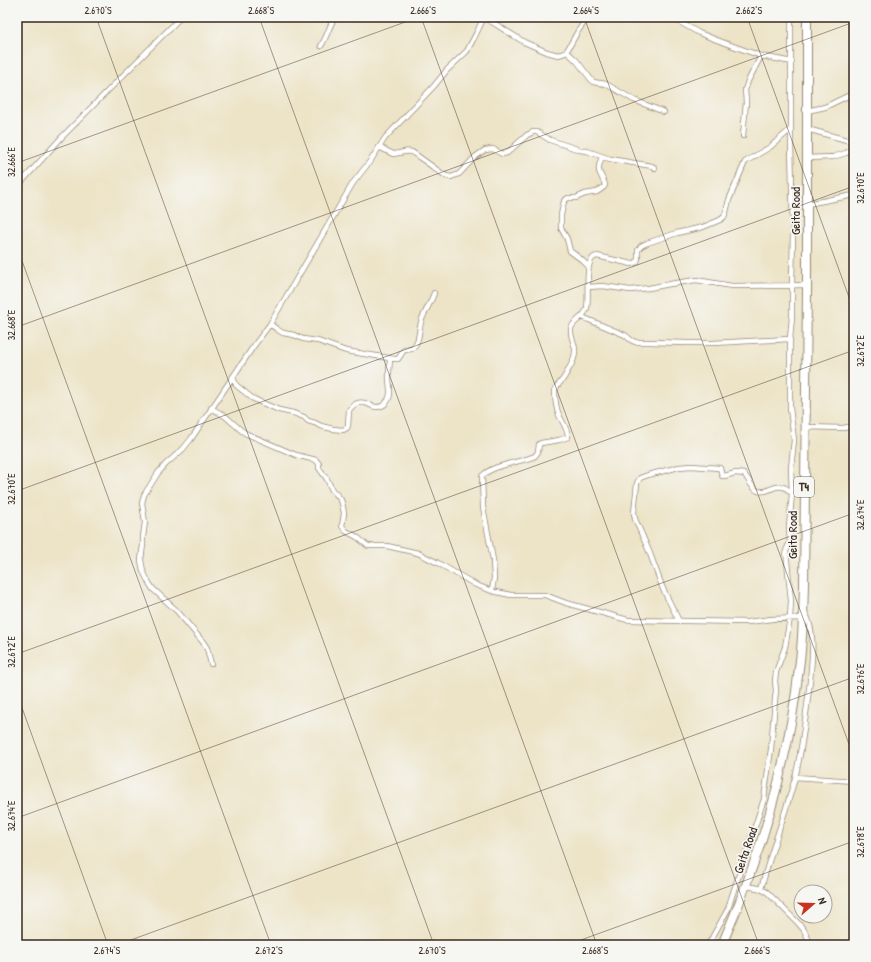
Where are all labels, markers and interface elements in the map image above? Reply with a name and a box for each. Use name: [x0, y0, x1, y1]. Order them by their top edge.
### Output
text: 2.670°S: [84, 4, 112, 17]
text: 2.668°S: [248, 4, 274, 17]
text: 2.666°S: [410, 4, 436, 17]
text: 2.664°S: [573, 4, 599, 17]
text: 2.662°S: [736, 4, 763, 17]
text: 32.666°E: [5, 146, 18, 177]
text: 32.670°E: [854, 172, 867, 204]
street label: Geita Road: [786, 187, 804, 235]
text: 32.668°E: [5, 309, 18, 340]
text: 32.672°E: [854, 335, 867, 367]
text: 32.670°E: [5, 473, 18, 505]
road number: T4: [794, 477, 814, 497]
text: 32.674°E: [854, 499, 867, 530]
street label: Geita Road: [783, 511, 801, 559]
text: 32.672°E: [5, 636, 18, 668]
text: 32.676°E: [854, 663, 867, 694]
text: 32.674°E: [5, 800, 18, 831]
street label: Geita Road: [729, 824, 761, 876]
text: 32.678°E: [854, 826, 867, 858]
north arrow: [793, 884, 833, 924]
text: N: [815, 895, 830, 906]
text: 2.674°S: [94, 944, 121, 957]
text: 2.672°S: [255, 944, 283, 957]
text: 2.670°S: [418, 944, 446, 957]
text: 2.668°S: [582, 944, 608, 957]
text: 2.666°S: [744, 944, 770, 957]

